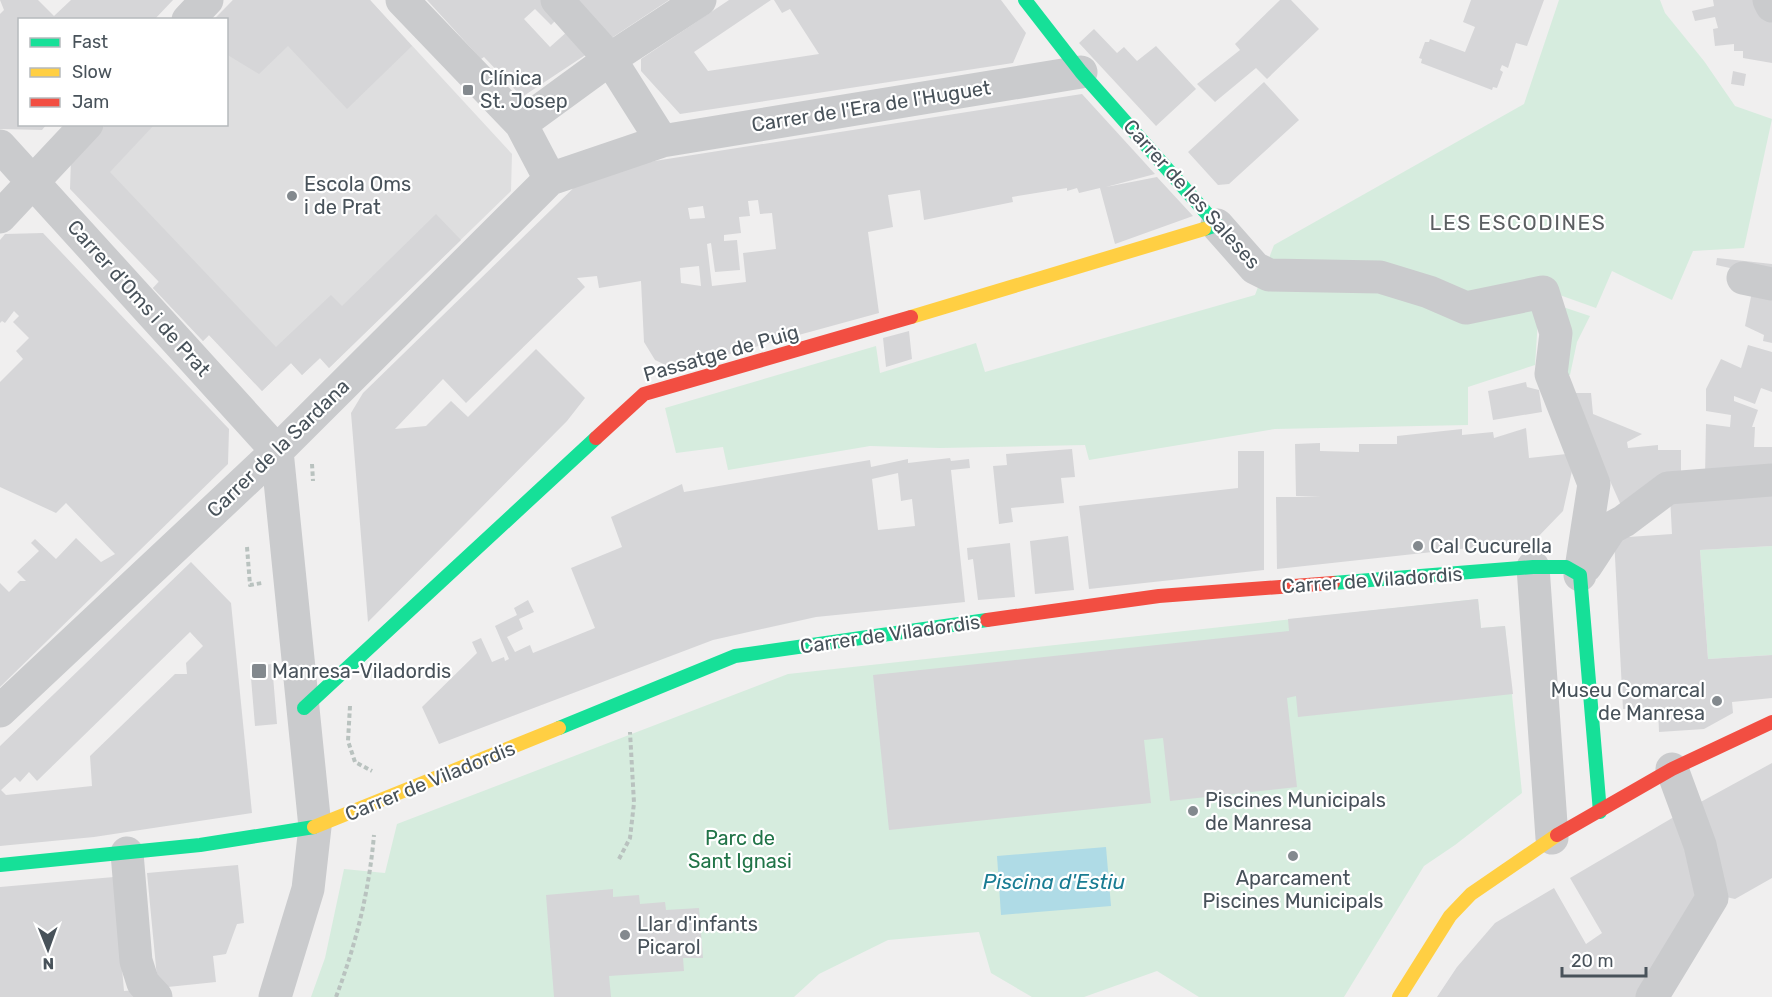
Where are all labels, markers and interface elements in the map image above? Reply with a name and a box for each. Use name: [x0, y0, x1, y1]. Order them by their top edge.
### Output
legend: [18, 18, 228, 126]
text: Fast: [72, 31, 108, 53]
text: Slow: [72, 61, 112, 83]
place label: Clínica St. Josep: [480, 66, 568, 113]
street label: Carrer de l'Era de l'Huguet: [750, 75, 992, 137]
marker: Clínica St. Josep: [461, 83, 475, 97]
text: Jam: [72, 91, 109, 113]
street label: Carrer de les Saleses: [1119, 114, 1265, 274]
place label: Escola Oms i de Prat: [304, 172, 411, 219]
marker: Escola Oms i de Prat: [285, 189, 299, 203]
district label: LES ESCODINES: [1430, 210, 1606, 235]
street label: Carrer d'Oms i de Prat: [62, 215, 216, 381]
street label: Passatge de Puig: [641, 319, 801, 387]
street label: Carrer de la Sardana: [202, 374, 354, 522]
place label: Cal Cucurella: [1430, 534, 1552, 558]
marker: Cal Cucurella: [1411, 539, 1425, 553]
street label: Carrer de Viladordis: [1281, 562, 1463, 598]
street label: Carrer de Viladordis: [798, 609, 982, 659]
place label: Manresa-Viladordis: [272, 659, 451, 683]
marker: Manresa-Viladordis: [250, 662, 268, 680]
place label: Museu Comarcal de Manresa: [1551, 678, 1705, 725]
marker: Museu Comarcal de Manresa: [1710, 694, 1724, 708]
street label: Carrer de Viladordis: [341, 736, 519, 826]
place label: Piscines Municipals de Manresa: [1205, 788, 1386, 835]
marker: Piscines Municipals de Manresa: [1186, 804, 1200, 818]
park label: Parc de Sant Ignasi: [688, 826, 792, 873]
marker: Aparcament Piscines Municipals: [1286, 849, 1300, 863]
place label: Aparcament Piscines Municipals: [1203, 866, 1383, 913]
water label: Piscina d'Estiu: [983, 869, 1126, 894]
place label: Llar d'infants Picarol: [637, 912, 758, 959]
north arrow: [18, 919, 78, 979]
marker: Llar d'infants Picarol: [618, 928, 632, 942]
scale bar: [1562, 940, 1646, 978]
text: 20 m: [1571, 950, 1613, 972]
text: N: [42, 954, 54, 973]

